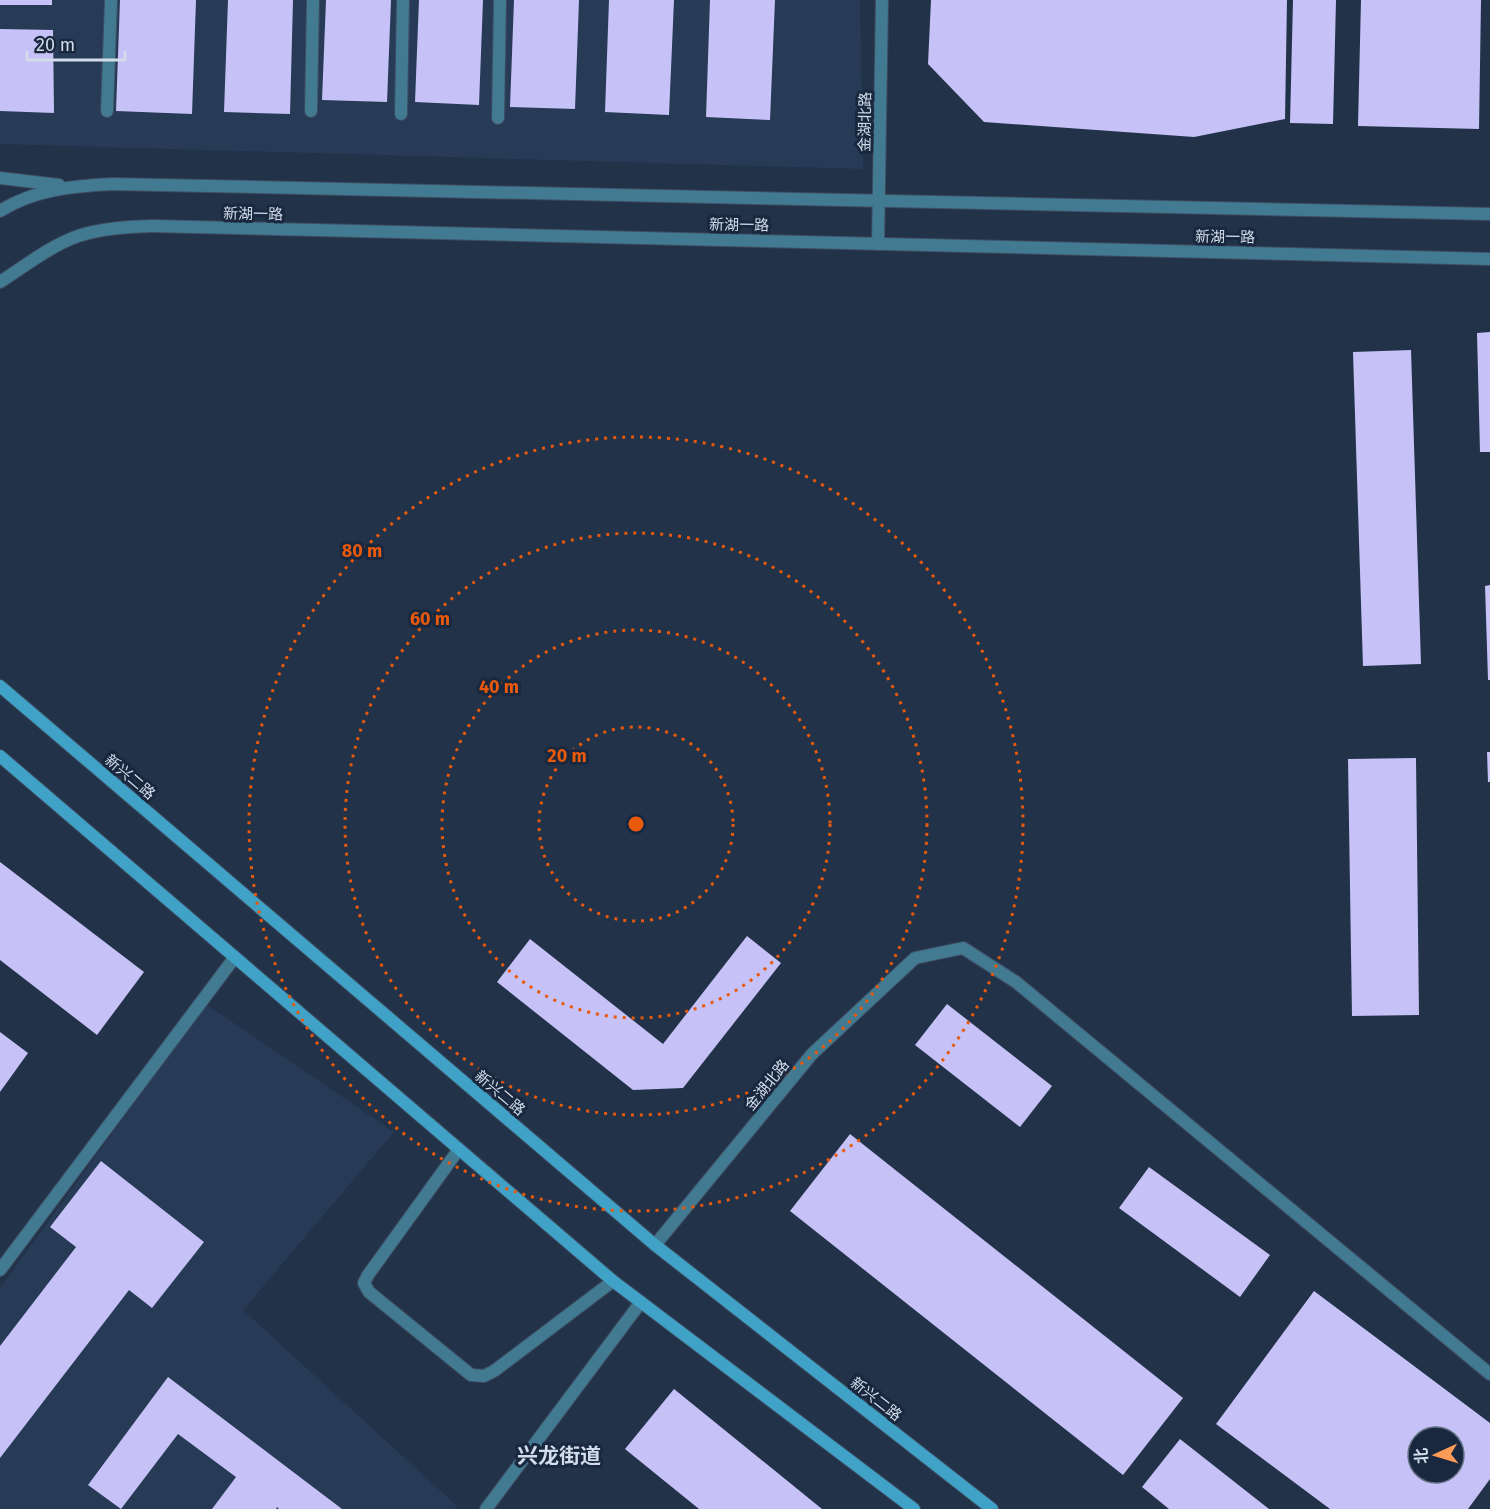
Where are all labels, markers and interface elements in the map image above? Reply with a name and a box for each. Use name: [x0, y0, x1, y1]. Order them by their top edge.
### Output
scale bar: [27, 24, 124, 62]
text: 20 m: [36, 34, 75, 56]
street label: 金湖北路: [855, 92, 875, 152]
street label: 新湖一路: [223, 204, 283, 224]
street label: 新湖一路: [709, 215, 769, 235]
street label: 新湖一路: [1195, 227, 1255, 247]
text: 80 m: [342, 540, 382, 562]
text: 60 m: [410, 608, 450, 630]
text: 40 m: [479, 676, 519, 698]
text: 20 m: [547, 745, 587, 767]
street label: 新兴二路: [101, 751, 159, 803]
centre of rings: [626, 814, 646, 834]
street label: 金湖北路: [741, 1056, 793, 1114]
street label: 新兴二路: [471, 1067, 529, 1119]
street label: 新兴二路: [847, 1373, 905, 1425]
north arrow: [1406, 1425, 1466, 1485]
district label: 兴龙街道: [517, 1443, 601, 1469]
text: 北: [1411, 1447, 1432, 1465]

